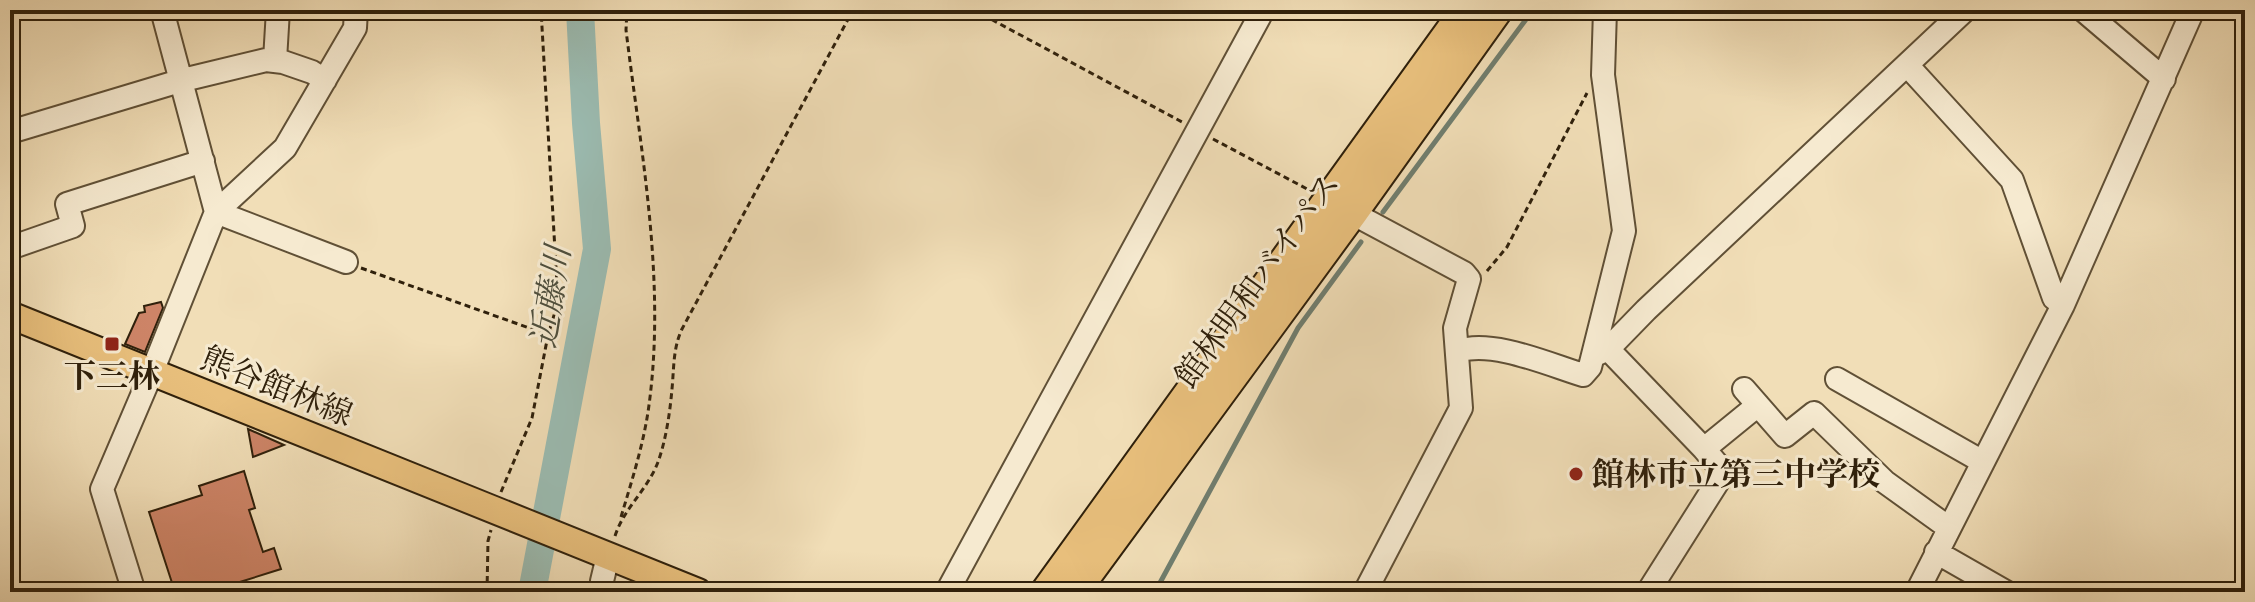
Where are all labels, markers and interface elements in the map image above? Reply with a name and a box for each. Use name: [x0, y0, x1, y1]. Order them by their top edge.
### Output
street label: 館林明和バイパス: [1165, 164, 1349, 396]
water label: 近藤川: [520, 239, 580, 351]
marker: 下三林: [103, 335, 121, 353]
street label: 熊谷館林線: [195, 337, 359, 435]
place label: 下三林: [64, 355, 160, 397]
place label: 館林市立第三中学校: [1592, 453, 1880, 495]
marker: 館林市立第三中学校: [1567, 465, 1585, 483]

